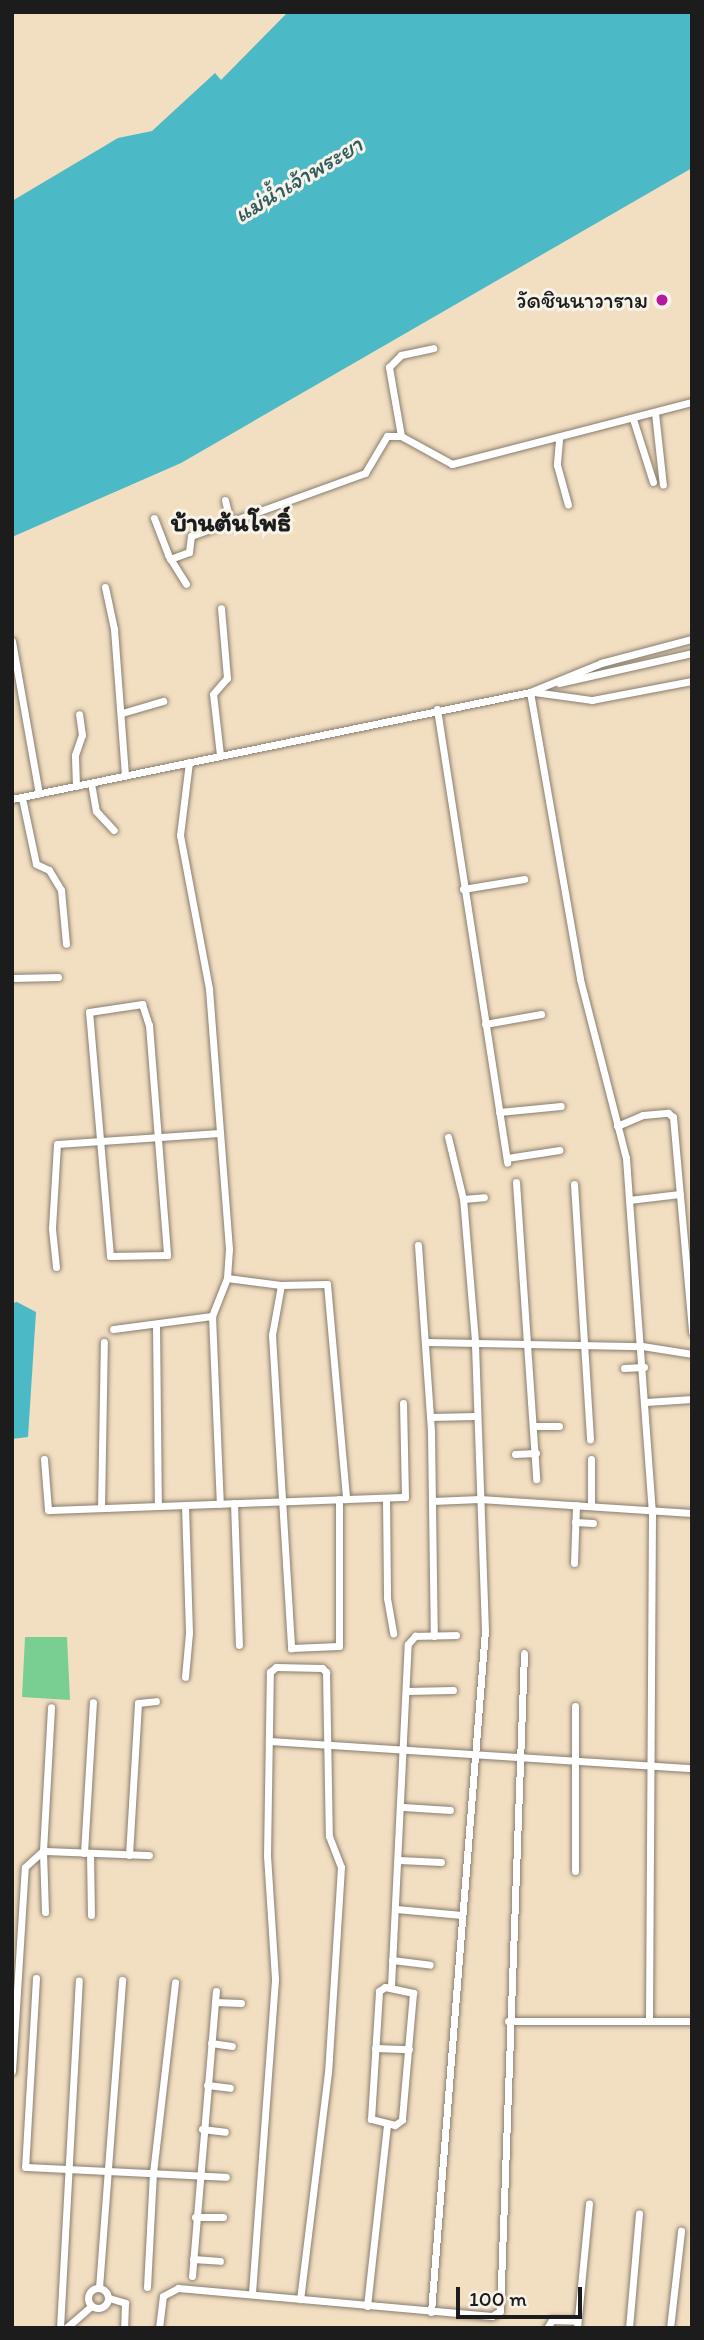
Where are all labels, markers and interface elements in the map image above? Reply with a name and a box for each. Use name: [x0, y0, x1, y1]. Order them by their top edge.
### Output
water label: แม่น้ำเจ้าพระยา: [229, 129, 367, 229]
place label: วัดชินนาวาราม: [517, 286, 648, 314]
marker: วัดชินนาวาราม: [654, 292, 670, 308]
district label: บ้านต้นโพธิ์: [171, 507, 291, 539]
scale bar: [459, 2274, 585, 2318]
text: 100 m: [469, 2286, 527, 2311]

